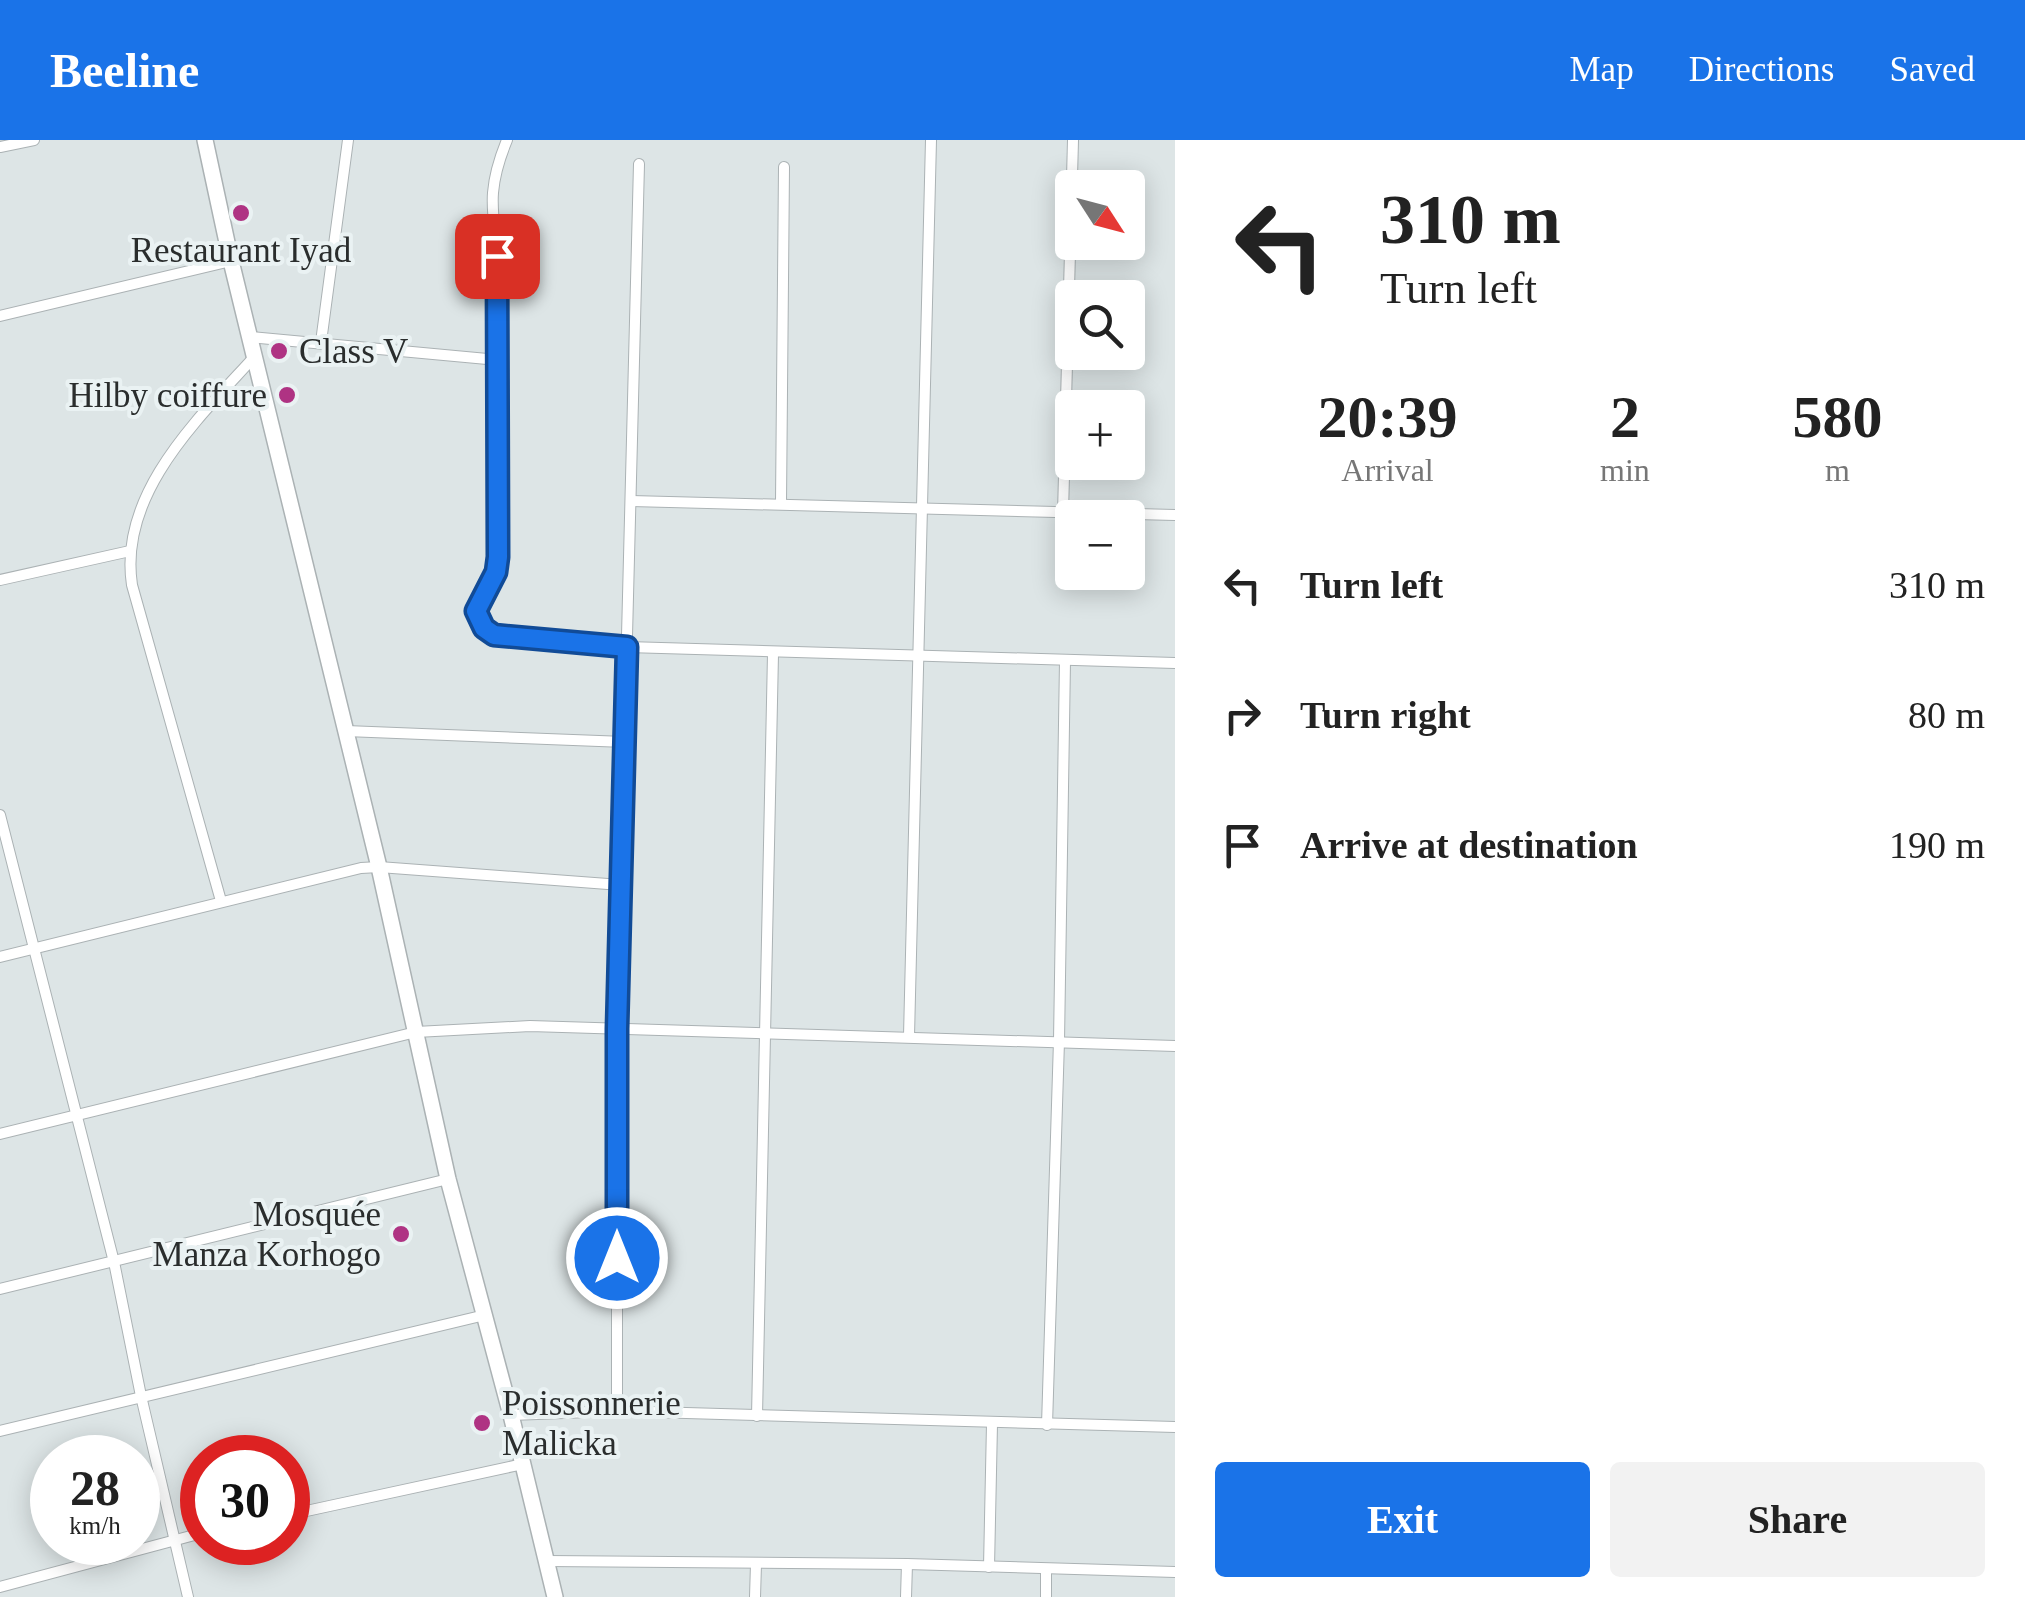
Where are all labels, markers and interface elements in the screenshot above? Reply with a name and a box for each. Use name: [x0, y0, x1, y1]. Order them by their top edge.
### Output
text: Beeline: [50, 44, 199, 97]
text: Map: [1570, 50, 1634, 89]
text: Directions: [1689, 50, 1834, 89]
text: Saved: [1889, 50, 1975, 89]
north arrow: [1055, 170, 1145, 260]
map controls: [1055, 170, 1145, 590]
icon: left: [1215, 180, 1345, 310]
text: 310 m: [1380, 181, 1561, 258]
marker: Restaurant Iyad: [230, 202, 252, 224]
pin: [455, 214, 540, 299]
icon: arrive: [470, 229, 525, 284]
place label: Restaurant Iyad: [131, 231, 352, 270]
text: Turn left: [1380, 263, 1537, 313]
button: search: [1055, 280, 1145, 370]
place label: Class V: [299, 332, 408, 371]
marker: Class V: [268, 340, 290, 362]
place label: Hilby coiffure: [68, 376, 267, 415]
marker: Hilby coiffure: [276, 384, 298, 406]
text: 20:39: [1318, 384, 1458, 450]
text: 2: [1610, 384, 1640, 450]
text: 580: [1792, 384, 1882, 450]
button: +: [1055, 390, 1145, 480]
text: Arrival: [1341, 452, 1434, 488]
text: min: [1600, 452, 1650, 488]
text: m: [1825, 452, 1850, 488]
button: −: [1055, 500, 1145, 590]
icon: left: [1215, 558, 1270, 613]
text: Turn left: [1300, 564, 1443, 606]
text: 310 m: [1889, 564, 1985, 606]
icon: right: [1215, 688, 1270, 743]
text: Turn right: [1300, 694, 1471, 736]
text: 80 m: [1908, 694, 1985, 736]
icon: arrive: [1215, 818, 1270, 873]
text: Arrive at destination: [1300, 824, 1638, 866]
text: 190 m: [1889, 824, 1985, 866]
place label: Mosquée Manza Korhogo: [153, 1195, 381, 1274]
position arrow: [565, 1206, 669, 1310]
marker: Mosquée Manza Korhogo: [390, 1223, 412, 1245]
place label: Poissonnerie Malicka: [502, 1384, 681, 1463]
marker: Poissonnerie Malicka: [471, 1412, 493, 1434]
speed limit sign: 30: [180, 1435, 310, 1565]
text: 28: [70, 1460, 120, 1516]
button: Exit: [1215, 1462, 1590, 1577]
button: Share: [1610, 1462, 1985, 1577]
text: km/h: [69, 1512, 121, 1539]

